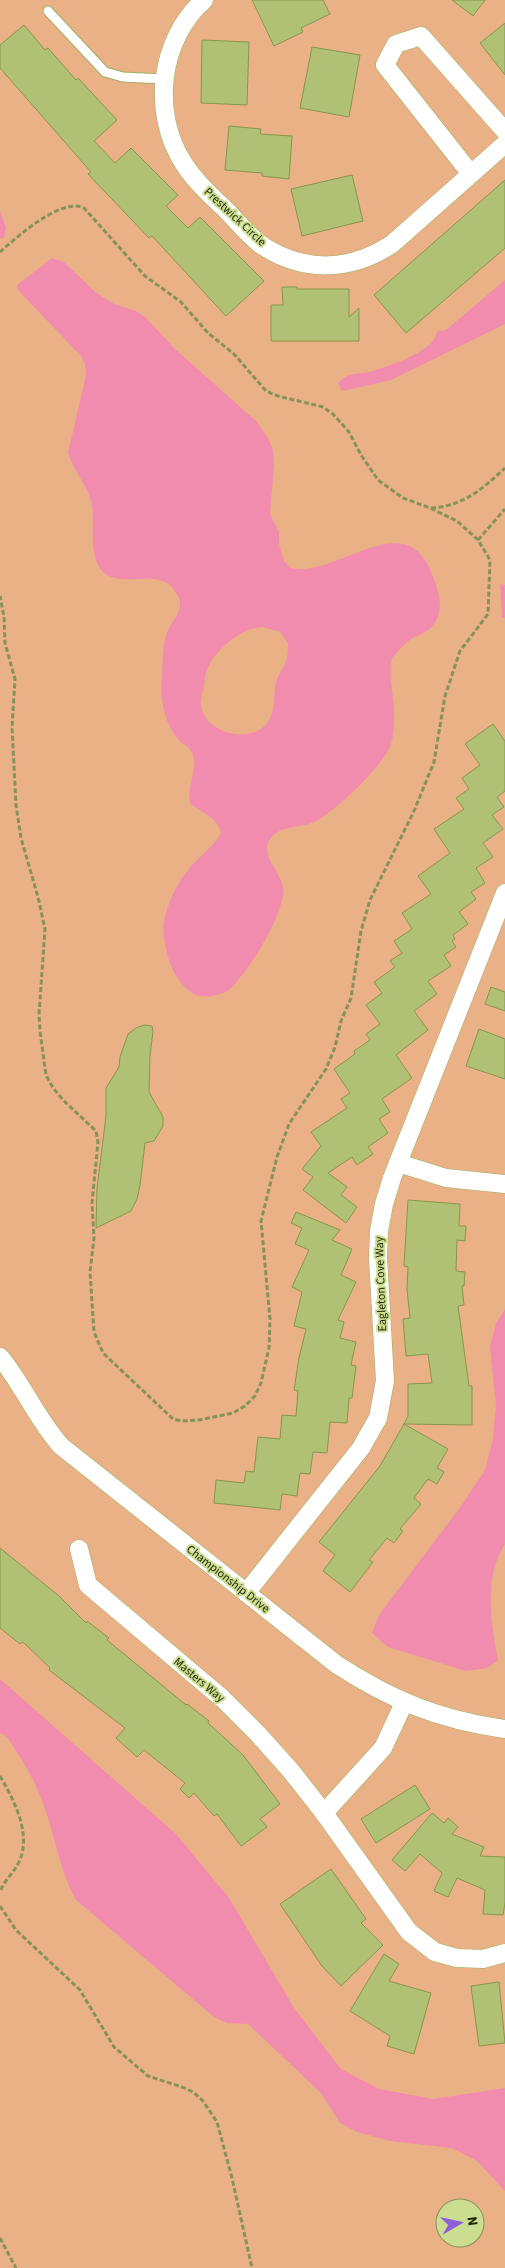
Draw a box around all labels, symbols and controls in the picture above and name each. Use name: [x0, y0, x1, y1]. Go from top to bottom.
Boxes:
street label: Prestwick Circle: [200, 184, 270, 250]
street label: Eagleton Cove Way: [371, 1236, 391, 1332]
street label: Championship Drive: [183, 1541, 273, 1617]
street label: Masters Way: [170, 1654, 228, 1707]
north arrow: [435, 2198, 485, 2248]
text: N: [461, 2215, 482, 2227]

